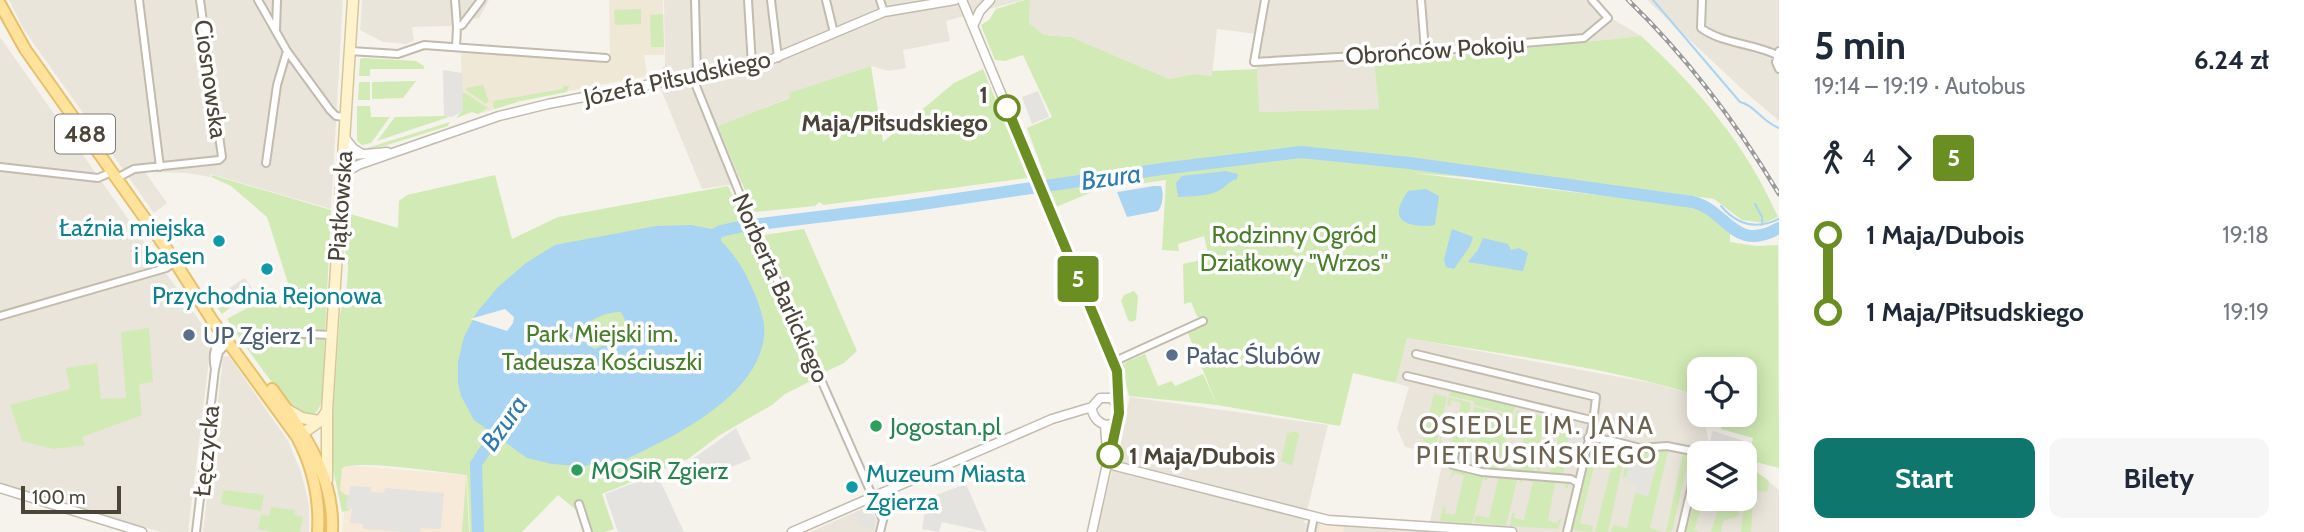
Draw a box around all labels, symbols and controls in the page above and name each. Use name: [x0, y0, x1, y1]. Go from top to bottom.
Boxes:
street label: Ciosnowska: [188, 18, 234, 141]
text: 5 min: [1814, 22, 1906, 69]
street label: Obrońców Pokoju: [1344, 29, 1526, 71]
street label: Józefa Piłsudskiego: [580, 44, 773, 112]
text: 6.24 zł: [2194, 44, 2269, 76]
text: 19:14 – 19:19 · Autobus: [1814, 72, 2025, 100]
place label: 1 Maja/Piłsudskiego: [801, 80, 988, 137]
marker: 1 Maja/Piłsudskiego: [994, 95, 1020, 121]
road number: 488: [55, 114, 115, 154]
icon: walk: [1814, 139, 1852, 177]
icon: forward: [1885, 139, 1923, 177]
text: 5: [1947, 143, 1960, 172]
text: 4: [1862, 144, 1875, 172]
street label: Piątkowska: [322, 149, 358, 262]
water label: Bzura: [1079, 157, 1143, 197]
street label: Norberta Barlickiego: [726, 189, 836, 387]
place label: Łaźnia miejska i basen: [59, 213, 205, 270]
text: 1 Maja/Dubois: [1866, 219, 2024, 251]
park label: Rodzinny Ogród Działkowy "Wrzos": [1200, 220, 1388, 277]
text: 19:18: [2222, 221, 2269, 249]
marker: Łaźnia miejska i basen: [211, 233, 227, 249]
line badge: 5: [1055, 256, 1101, 302]
marker: Przychodnia Rejonowa: [259, 261, 275, 277]
text: 5: [1072, 264, 1084, 293]
place label: Przychodnia Rejonowa: [152, 281, 383, 310]
text: 1 Maja/Piłsudskiego: [1866, 296, 2084, 328]
text: 19:19: [2223, 298, 2269, 326]
park label: Park Miejski im. Tadeusza Kościuszki: [502, 319, 702, 376]
place label: UP Zgierz 1: [203, 321, 314, 350]
marker: UP Zgierz 1: [181, 327, 197, 343]
place label: Pałac Ślubów: [1186, 341, 1321, 370]
marker: Pałac Ślubów: [1164, 347, 1180, 363]
map controls: [1687, 357, 1757, 511]
button: locate: [1687, 357, 1757, 427]
water label: Bzura: [474, 389, 534, 457]
street label: Łęczycka: [187, 404, 225, 498]
district label: OSIEDLE IM. JANA PIETRUSIŃSKIEGO: [1416, 409, 1658, 471]
place label: Jogostan.pl: [889, 412, 1001, 441]
marker: Jogostan.pl: [868, 418, 884, 434]
button: Start: [1814, 438, 2035, 518]
button: Bilety: [2049, 438, 2269, 518]
place label: 1 Maja/Dubois: [1129, 441, 1275, 470]
button: layers: [1687, 441, 1757, 511]
marker: 1 Maja/Dubois: [1097, 442, 1123, 468]
place label: MOSiR Zgierz: [591, 456, 729, 485]
place label: Muzeum Miasta Zgierza: [866, 459, 1026, 516]
marker: MOSiR Zgierz: [569, 462, 585, 478]
marker: Muzeum Miasta Zgierza: [844, 479, 860, 495]
scale bar: [21, 483, 121, 515]
text: 100 m: [32, 486, 86, 509]

